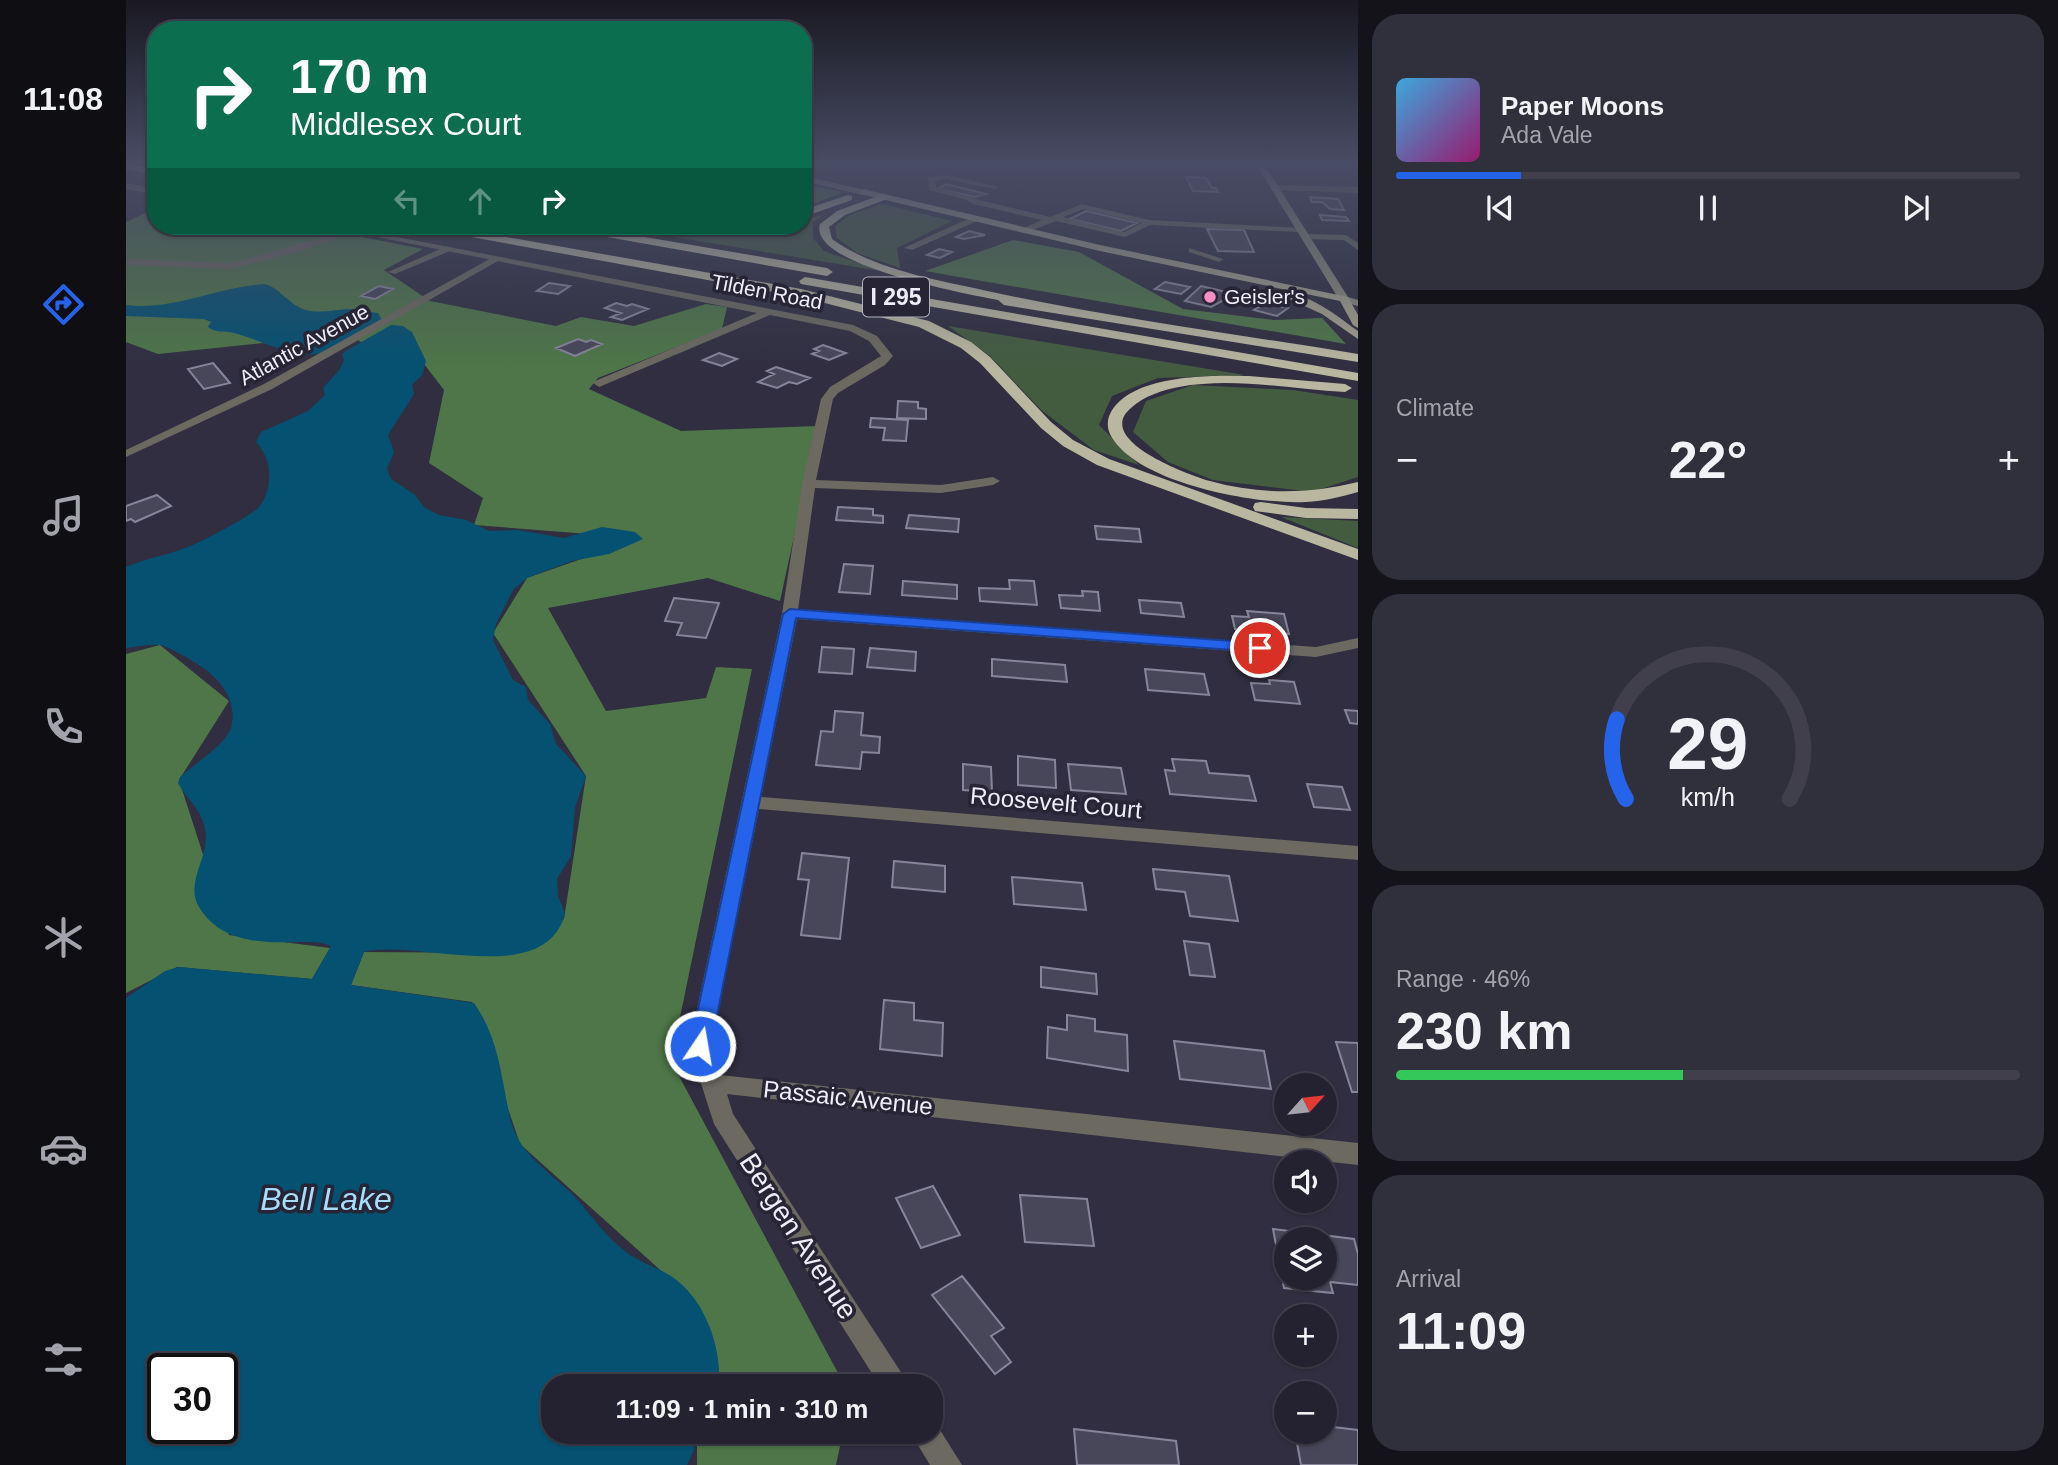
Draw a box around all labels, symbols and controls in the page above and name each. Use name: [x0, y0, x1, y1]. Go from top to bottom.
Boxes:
icon: right: [175, 49, 266, 140]
text: 170 m: [290, 49, 429, 103]
text: 11:08: [23, 81, 103, 117]
text: Paper Moons: [1501, 91, 1664, 121]
text: Middlesex Court: [290, 106, 521, 142]
text: Ada Vale: [1501, 122, 1593, 148]
icon: left: [388, 182, 426, 220]
icon: ahead: [461, 182, 499, 220]
icon: right: [534, 182, 572, 220]
icon: previous: [1481, 189, 1519, 227]
icon: pause: [1689, 189, 1727, 227]
icon: next: [1897, 189, 1935, 227]
street label: Tilden Road: [710, 269, 824, 314]
road number: I 295: [863, 278, 929, 316]
icon: directions: [39, 280, 88, 329]
place label: Geisler's: [1224, 285, 1305, 308]
marker: Geisler's: [1202, 289, 1218, 305]
street label: Atlantic Avenue: [235, 300, 372, 390]
text: Climate: [1396, 395, 1474, 421]
text: 22°: [1669, 431, 1747, 489]
text: −: [1396, 439, 1418, 481]
text: +: [1998, 439, 2020, 481]
icon: music: [39, 491, 88, 540]
pin: [1230, 618, 1290, 678]
icon: arrive: [1241, 629, 1279, 667]
icon: phone: [39, 702, 88, 751]
text: 29: [1668, 703, 1748, 784]
street label: Roosevelt Court: [969, 782, 1143, 823]
text: km/h: [1681, 782, 1735, 810]
icon: climate: [39, 913, 88, 962]
text: Range · 46%: [1396, 966, 1530, 992]
text: 230 km: [1396, 1002, 1572, 1060]
position arrow: [663, 1009, 737, 1083]
north arrow: [1274, 1073, 1337, 1136]
map controls: [1274, 1073, 1337, 1444]
street label: Passaic Avenue: [762, 1075, 934, 1120]
icon: car: [39, 1124, 88, 1173]
street label: Bergen Avenue: [734, 1148, 864, 1325]
button: sound: [1274, 1150, 1337, 1213]
water label: Bell Lake: [260, 1181, 392, 1217]
button: layers: [1274, 1227, 1337, 1290]
text: Arrival: [1396, 1266, 1461, 1292]
text: 11:09: [1396, 1302, 1526, 1360]
button: +: [1274, 1304, 1337, 1367]
icon: filters: [39, 1335, 88, 1384]
speed limit sign: 30: [147, 1353, 238, 1444]
button: −: [1274, 1381, 1337, 1444]
text: 11:09 · 1 min · 310 m: [616, 1394, 868, 1424]

